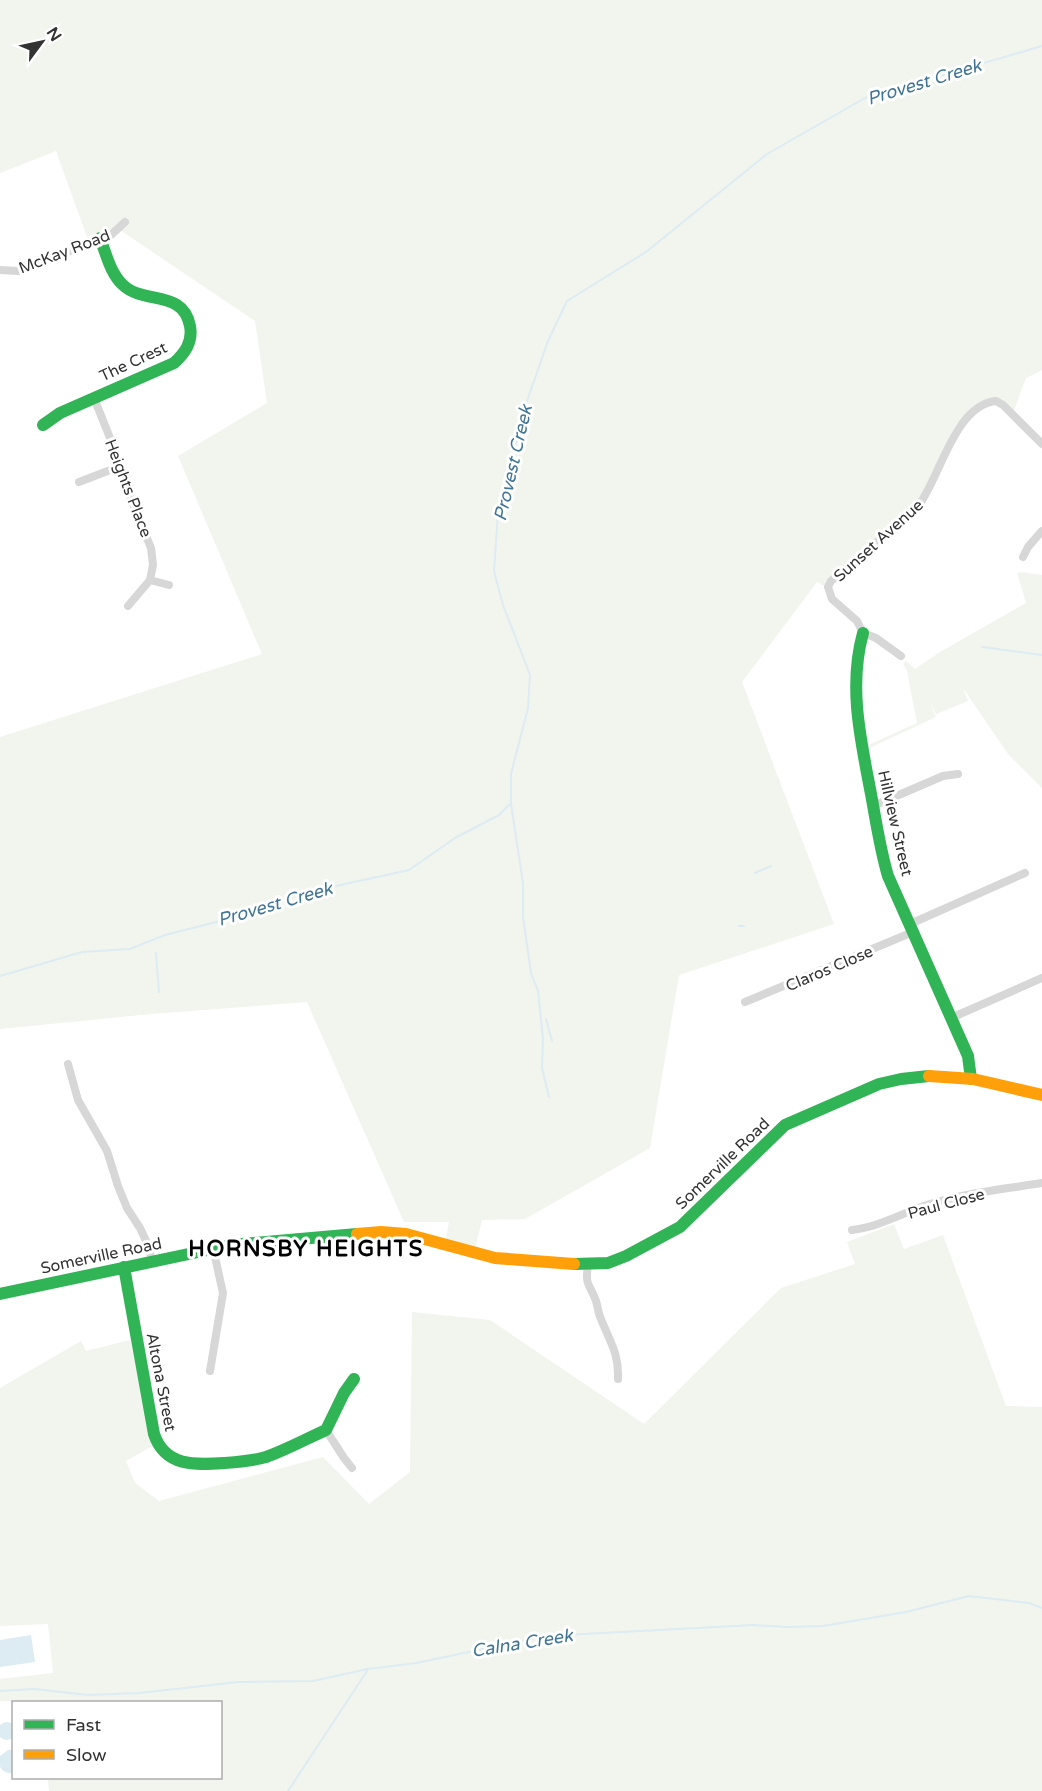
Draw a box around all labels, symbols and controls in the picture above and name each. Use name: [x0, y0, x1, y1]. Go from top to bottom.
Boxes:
north arrow: [12, 12, 72, 72]
text: N: [42, 24, 66, 45]
water label: Provest Creek: [864, 54, 985, 110]
street label: McKay Road: [16, 225, 113, 279]
street label: The Crest: [96, 338, 170, 386]
water label: Provest Creek: [489, 402, 537, 523]
street label: Heights Place: [100, 436, 156, 540]
street label: Sunset Avenue: [830, 495, 928, 586]
street label: Hillview Street: [873, 768, 917, 878]
water label: Provest Creek: [215, 877, 336, 931]
street label: Claros Close: [783, 942, 876, 996]
street label: Somerville Road: [671, 1114, 774, 1214]
street label: Paul Close: [906, 1184, 987, 1224]
street label: Somerville Road: [39, 1233, 164, 1279]
district label: HORNSBY HEIGHTS: [188, 1236, 424, 1262]
street label: Altona Street: [142, 1331, 180, 1433]
water label: Calna Creek: [470, 1624, 575, 1662]
legend: [12, 1701, 222, 1779]
text: Fast: [66, 1714, 101, 1736]
text: Slow: [66, 1744, 107, 1766]

